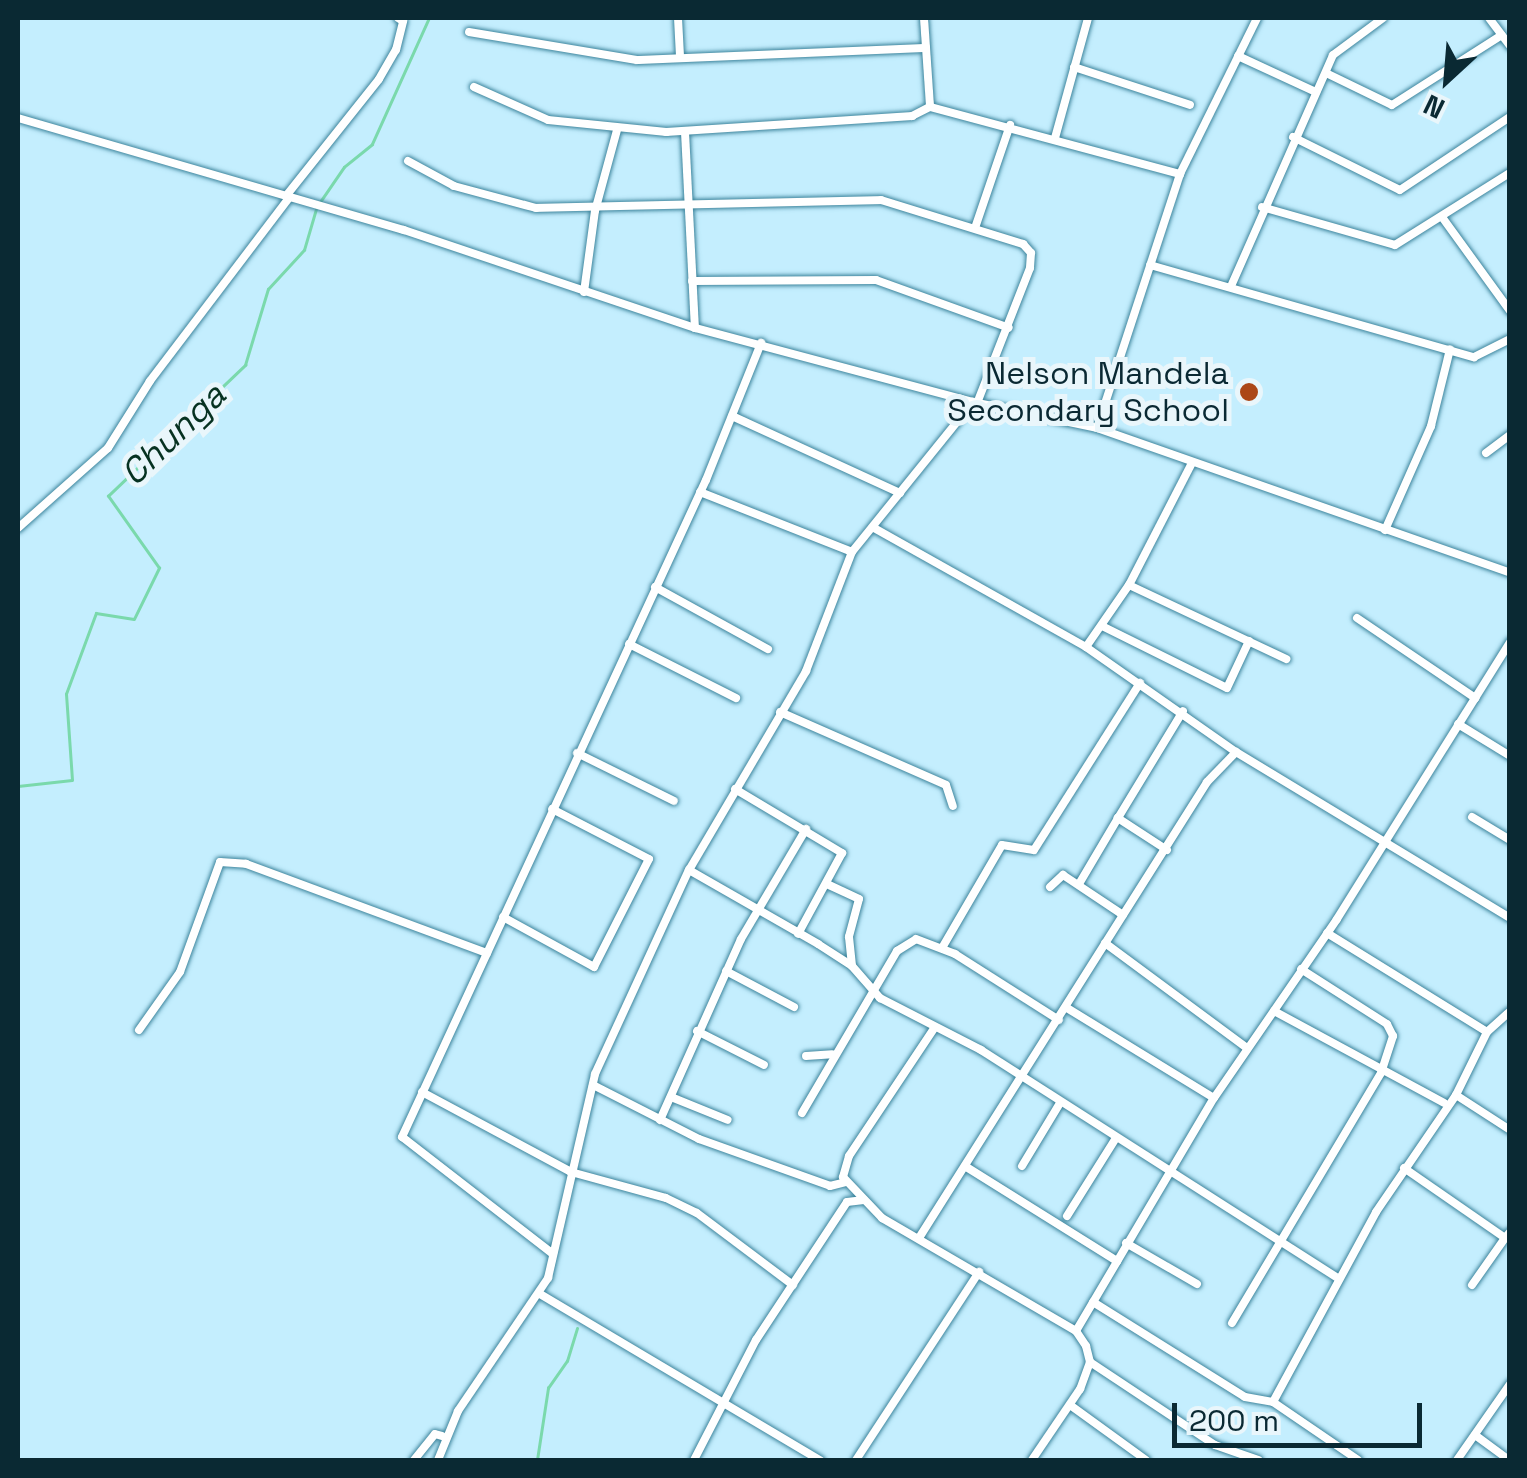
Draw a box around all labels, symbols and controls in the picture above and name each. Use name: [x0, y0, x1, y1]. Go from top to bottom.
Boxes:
north arrow: [1397, 30, 1497, 130]
text: N: [1418, 87, 1450, 127]
place label: Nelson Mandela Secondary School: [947, 355, 1229, 430]
water label: Chunga: [112, 374, 234, 494]
marker: Nelson Mandela Secondary School: [1238, 381, 1260, 403]
scale bar: [1177, 1383, 1427, 1445]
text: 200 m: [1189, 1401, 1279, 1440]

